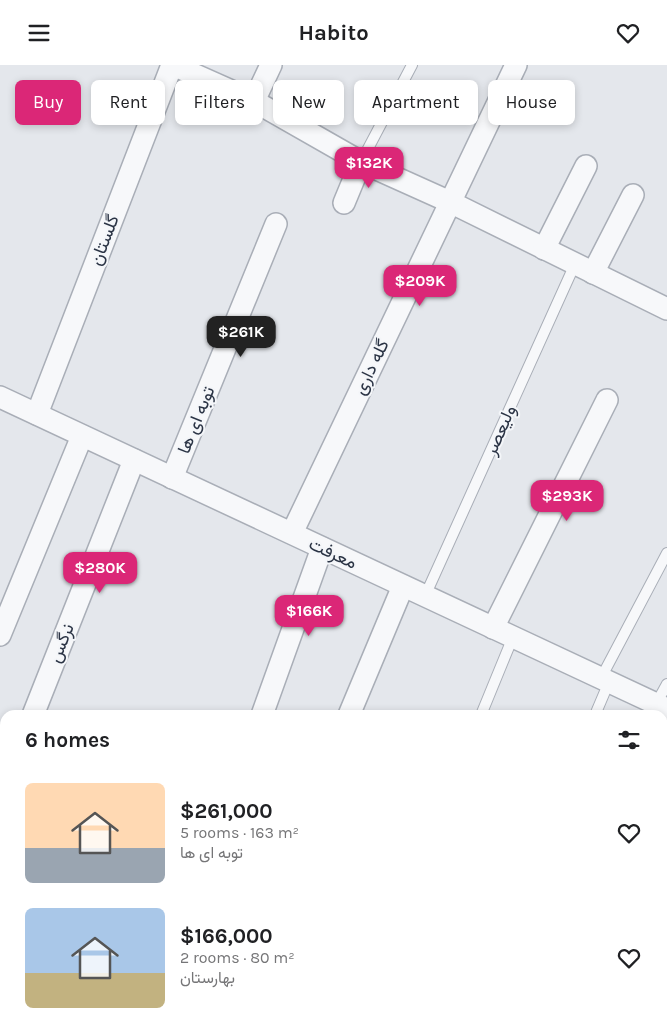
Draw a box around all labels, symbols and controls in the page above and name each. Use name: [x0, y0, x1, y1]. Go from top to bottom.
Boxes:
icon: menu: [25, 19, 53, 47]
icon: heart: [614, 19, 642, 47]
text: Habito: [298, 20, 369, 46]
chip: Buy: [15, 80, 81, 125]
chip: Rent: [91, 80, 165, 125]
chip: Filters: [175, 80, 263, 125]
chip: New: [273, 80, 344, 125]
chip: Apartment: [354, 80, 478, 125]
chip: House: [488, 80, 575, 125]
pin: $132K: [334, 147, 404, 189]
text: $132K: [346, 153, 392, 172]
street label: گلستان: [84, 211, 124, 269]
pin: $209K: [385, 265, 455, 307]
text: $209K: [394, 271, 446, 290]
pin: $261K: [206, 315, 276, 358]
text: $261K: [218, 322, 264, 341]
street label: گله داری: [348, 336, 394, 398]
street label: توبه ای ها: [173, 383, 219, 457]
street label: ولیعصر: [479, 402, 521, 459]
pin: $293K: [532, 479, 602, 522]
text: $293K: [542, 486, 592, 505]
street label: معرفت: [305, 532, 361, 574]
pin: $280K: [65, 551, 135, 594]
text: $280K: [74, 558, 126, 577]
pin: $166K: [274, 595, 344, 637]
text: $166K: [286, 601, 332, 620]
street label: نرگس: [43, 620, 79, 666]
icon: filters: [615, 726, 643, 754]
text: 6 homes: [25, 728, 110, 752]
text: $261,000: [180, 799, 273, 823]
icon: home: [65, 803, 125, 863]
icon: heart: [615, 819, 643, 847]
text: 5 rooms · 163 m²: [180, 823, 299, 842]
text: توبه ای ها: [180, 843, 243, 862]
text: $166,000: [180, 924, 273, 948]
icon: home: [65, 928, 125, 988]
icon: heart: [615, 944, 643, 972]
text: 2 rooms · 80 m²: [180, 948, 295, 967]
text: بهارستان: [180, 968, 235, 987]

